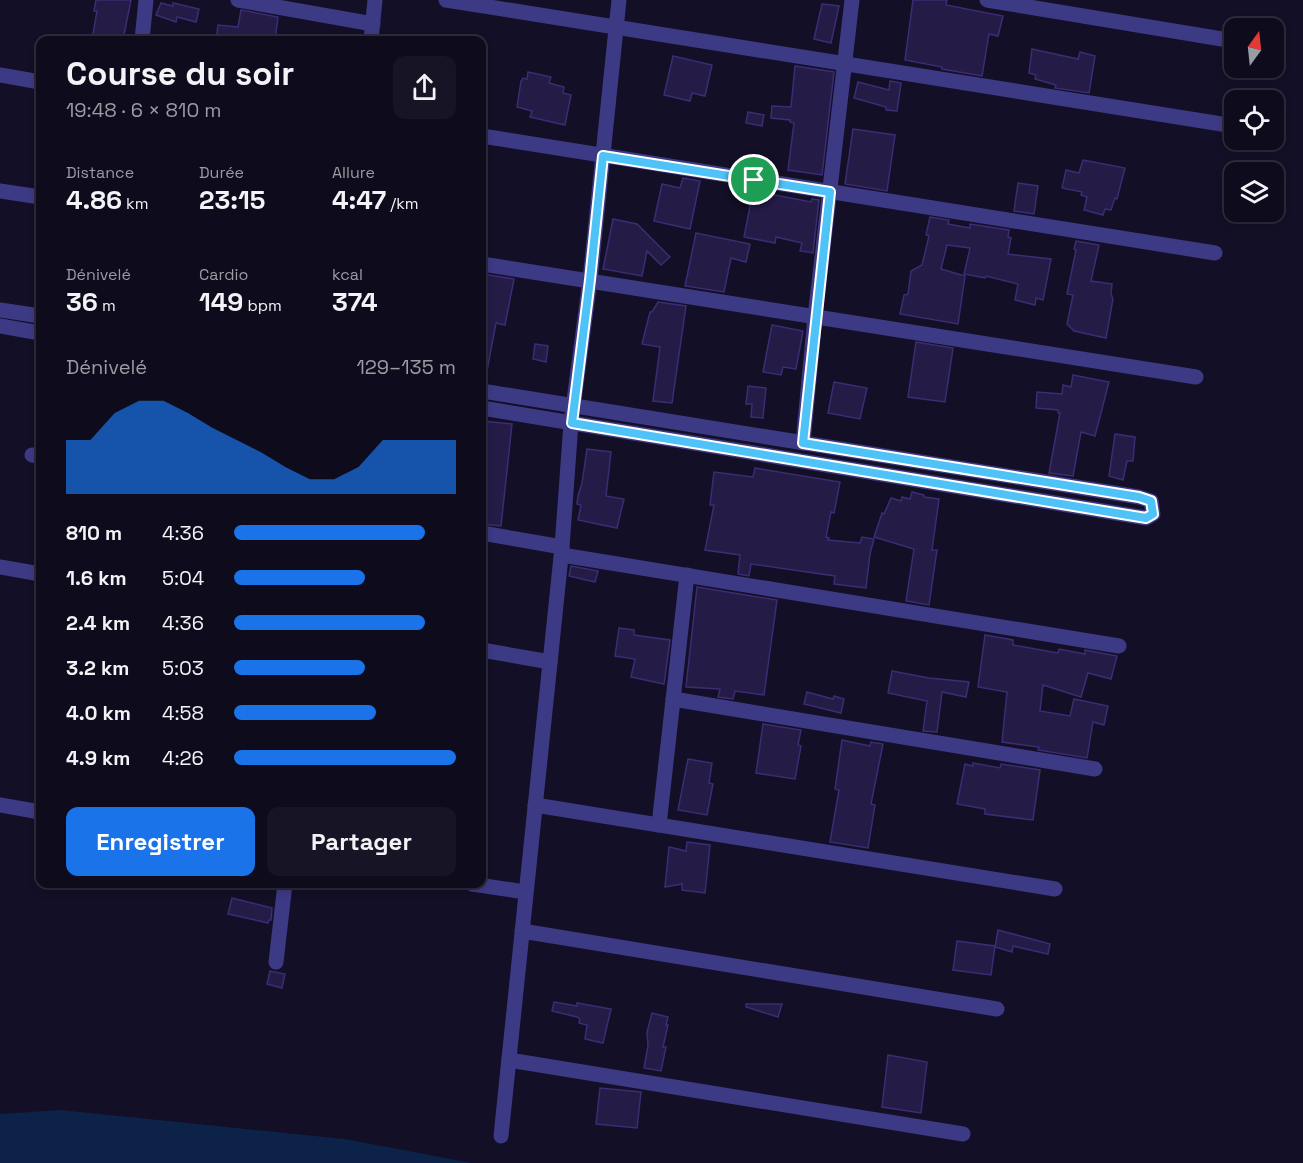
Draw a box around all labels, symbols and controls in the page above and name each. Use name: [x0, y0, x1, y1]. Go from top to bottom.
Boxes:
north arrow: [1224, 18, 1284, 78]
map controls: [1224, 18, 1284, 222]
text: Course du soir: [66, 53, 294, 95]
button: share: [393, 56, 456, 119]
button: locate: [1224, 90, 1284, 150]
text: 19:48 · 6 × 810 m: [66, 97, 222, 123]
pin: [728, 154, 779, 205]
text: Distance: [66, 162, 134, 183]
text: Durée: [199, 162, 244, 183]
text: Allure: [332, 162, 375, 183]
button: layers: [1224, 162, 1284, 222]
icon: arrive: [737, 163, 770, 196]
text: 4.86: [66, 183, 122, 217]
text: 23:15: [199, 183, 265, 217]
text: 4:47: [332, 183, 386, 217]
text: km: [122, 193, 148, 214]
text: /km: [386, 193, 419, 214]
text: Dénivelé: [66, 264, 131, 285]
text: Cardio: [199, 264, 248, 285]
text: kcal: [332, 264, 363, 285]
text: 36: [66, 285, 98, 319]
text: 149: [199, 285, 243, 319]
text: 374: [332, 285, 378, 319]
text: m: [98, 295, 116, 316]
text: bpm: [243, 295, 282, 316]
text: Dénivelé: [66, 354, 147, 380]
text: 129–135 m: [356, 354, 456, 380]
text: 810 m: [66, 520, 122, 546]
text: 4:36: [162, 520, 204, 546]
text: 1.6 km: [66, 565, 127, 591]
text: 5:04: [162, 565, 204, 591]
text: 2.4 km: [66, 610, 130, 636]
text: 4:36: [162, 610, 204, 636]
text: 3.2 km: [66, 655, 129, 681]
text: 5:03: [162, 655, 204, 681]
text: 4.0 km: [66, 700, 131, 726]
text: 4:58: [162, 700, 204, 726]
text: 4.9 km: [66, 745, 130, 771]
text: 4:26: [162, 745, 204, 771]
button: Enregistrer: [66, 807, 255, 876]
button: Partager: [267, 807, 456, 876]

